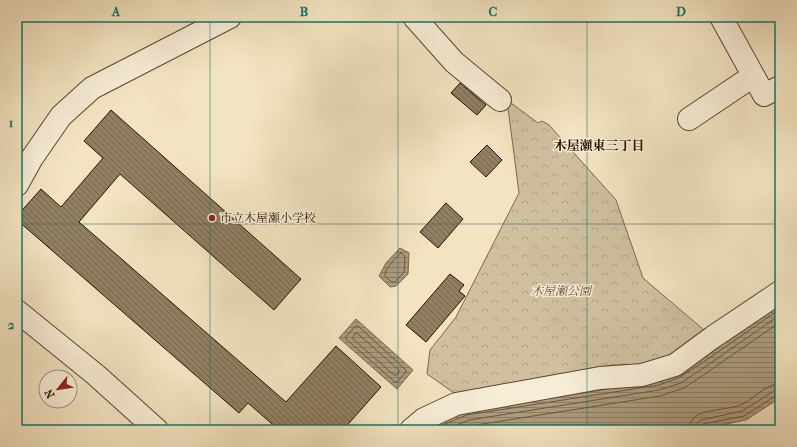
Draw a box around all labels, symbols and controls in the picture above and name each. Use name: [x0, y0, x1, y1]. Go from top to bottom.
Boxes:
text: A: [111, 4, 121, 19]
text: B: [300, 4, 309, 19]
text: C: [489, 4, 498, 19]
text: D: [676, 4, 686, 19]
text: 1: [9, 115, 14, 130]
district label: 木屋瀬東三丁目: [553, 138, 645, 153]
place label: 市立木屋瀬小学校: [220, 211, 316, 225]
marker: 市立木屋瀬小学校: [207, 213, 217, 223]
park label: 木屋瀬公園: [531, 284, 593, 298]
text: 2: [8, 317, 15, 332]
north arrow: [38, 369, 78, 409]
text: N: [42, 386, 57, 401]

